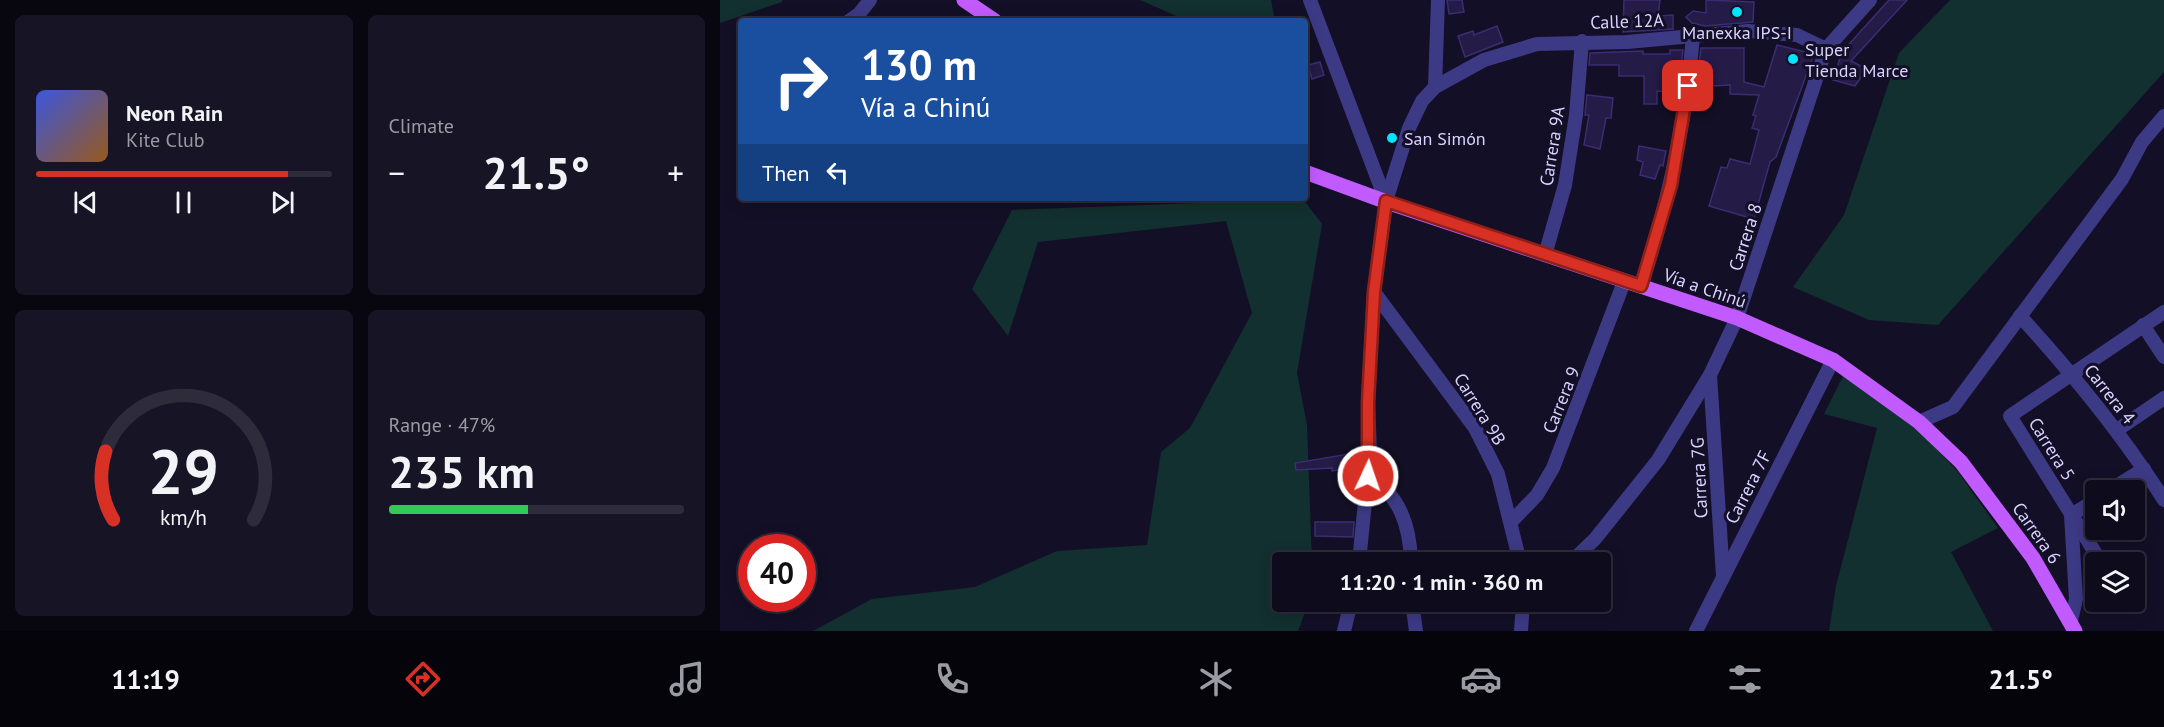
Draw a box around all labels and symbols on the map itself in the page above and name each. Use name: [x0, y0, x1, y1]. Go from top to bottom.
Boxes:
marker: Manexka IPS-I: [1730, 5, 1744, 19]
street label: Calle 12A: [1590, 8, 1665, 34]
place label: Manexka IPS-I: [1682, 21, 1792, 44]
place label: Super Tienda Marce: [1805, 38, 1908, 82]
marker: Super Tienda Marce: [1786, 52, 1800, 66]
pin: [1662, 60, 1713, 111]
street label: Carrera 9A: [1534, 104, 1570, 188]
place label: San Simón: [1404, 127, 1486, 150]
marker: San Simón: [1385, 131, 1399, 145]
street label: Carrera 8: [1723, 200, 1767, 274]
street label: Vía a Chinú: [1660, 263, 1749, 313]
street label: Carrera 4: [2079, 359, 2141, 429]
street label: Carrera 9: [1537, 363, 1585, 437]
street label: Carrera 9B: [1449, 369, 1511, 449]
street label: Carrera 5: [2024, 413, 2080, 485]
street label: Carrera 7G: [1685, 437, 1713, 519]
position arrow: [1336, 444, 1400, 508]
street label: Carrera 7F: [1720, 446, 1776, 528]
street label: Carrera 6: [2008, 498, 2066, 568]
speed limit sign: 40: [738, 534, 816, 612]

